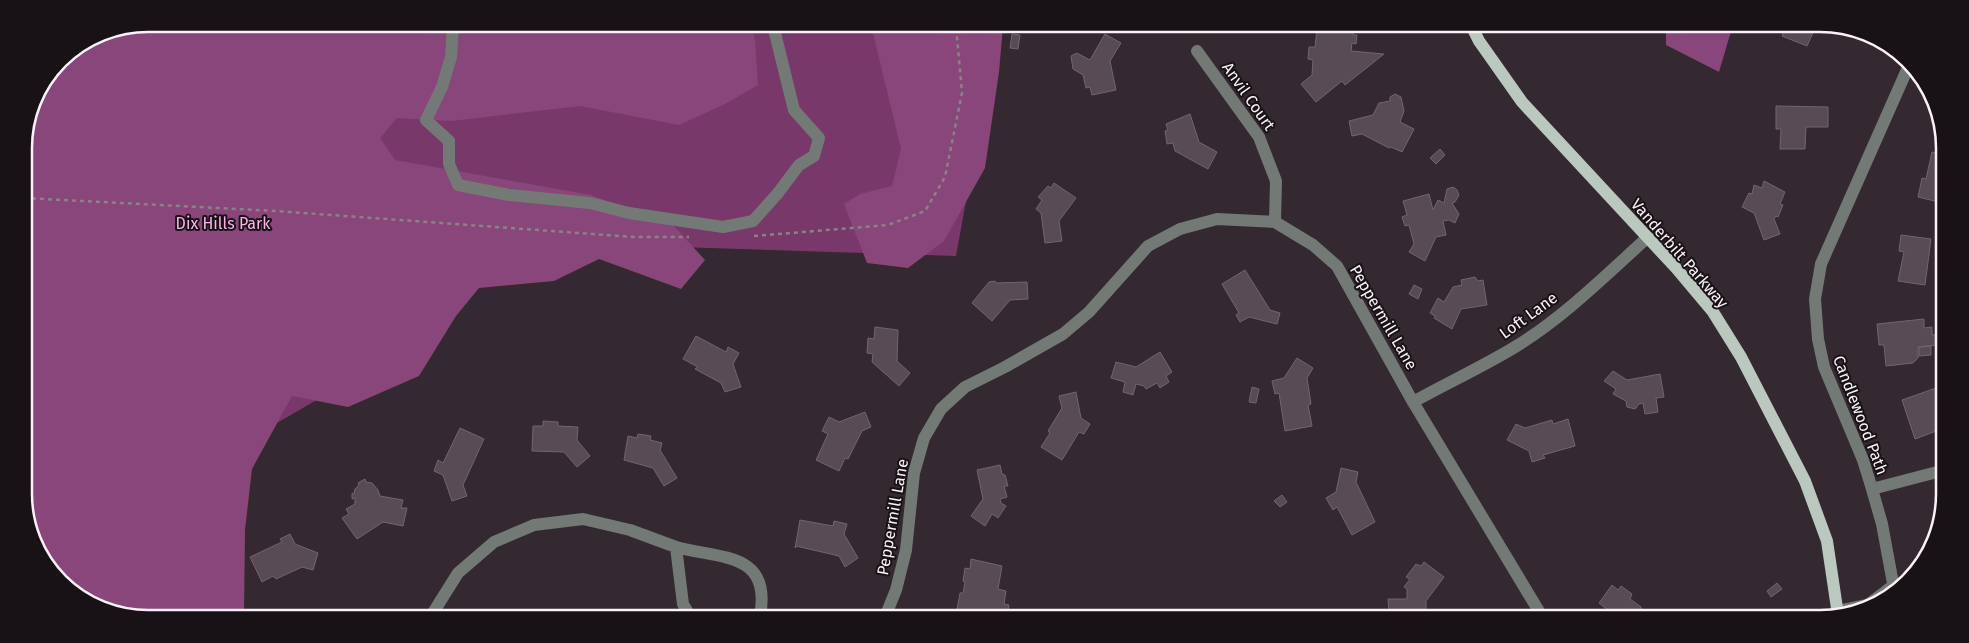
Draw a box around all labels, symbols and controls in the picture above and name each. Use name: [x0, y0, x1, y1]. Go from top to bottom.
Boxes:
street label: Anvil Court: [1218, 58, 1279, 134]
street label: Vanderbilt Parkway: [1627, 195, 1732, 312]
park label: Dix Hills Park: [176, 214, 271, 233]
street label: Peppermill Lane: [1346, 261, 1421, 373]
street label: Loft Lane: [1496, 288, 1561, 343]
street label: Candlewood Path: [1829, 353, 1892, 477]
street label: Peppermill Lane: [873, 457, 912, 577]

